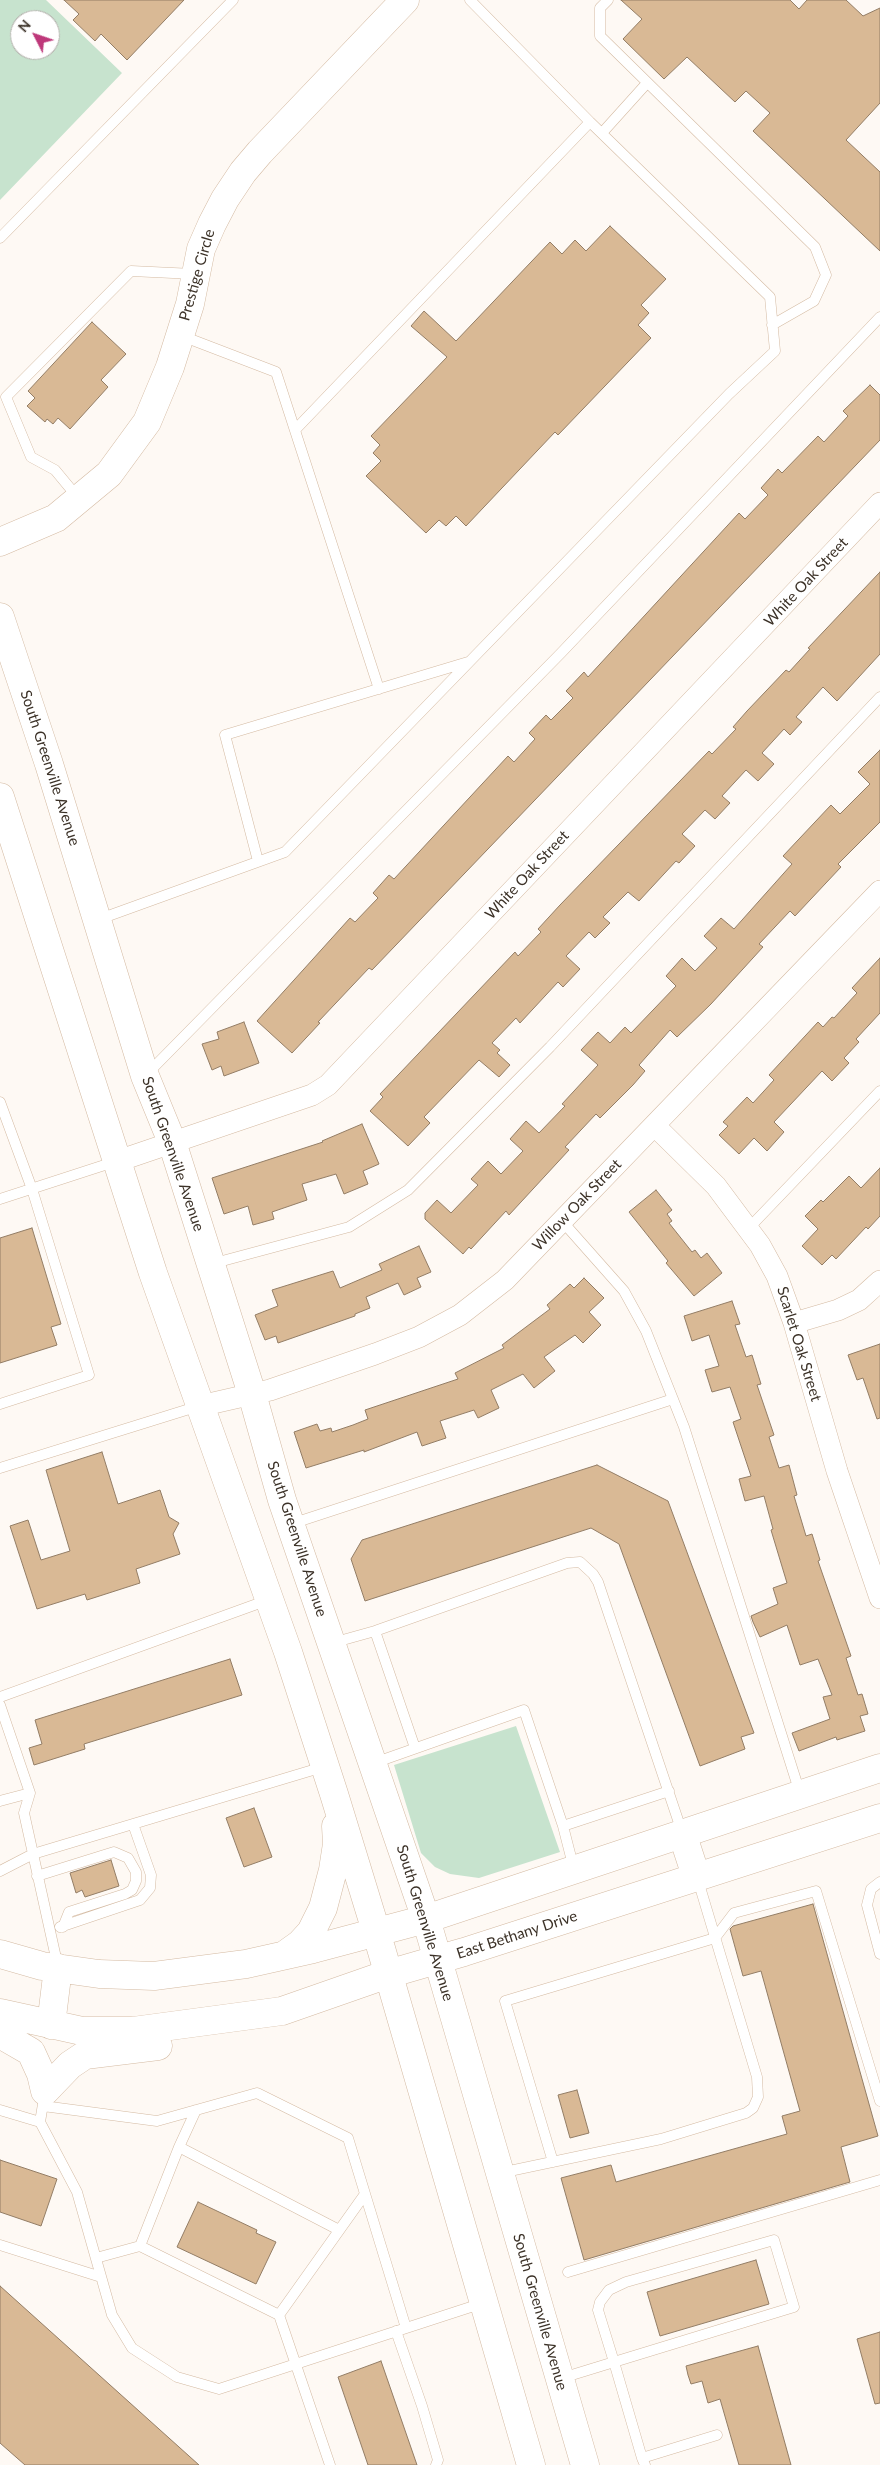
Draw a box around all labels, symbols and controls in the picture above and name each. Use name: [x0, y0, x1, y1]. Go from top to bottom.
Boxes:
north arrow: [10, 10, 60, 60]
text: N: [14, 16, 34, 35]
street label: Prestige Circle: [175, 227, 219, 323]
street label: White Oak Street: [760, 534, 852, 630]
street label: South Greenville Avenue: [16, 688, 84, 848]
street label: White Oak Street: [481, 827, 573, 923]
street label: South Greenville Avenue: [138, 1074, 208, 1234]
street label: Willow Oak Street: [529, 1155, 625, 1255]
street label: Scarlet Oak Street: [773, 1284, 825, 1404]
street label: South Greenville Avenue: [263, 1459, 331, 1619]
street label: South Greenville Avenue: [393, 1843, 457, 2003]
street label: East Bethany Drive: [454, 1907, 580, 1963]
street label: South Greenville Avenue: [509, 2231, 571, 2393]

